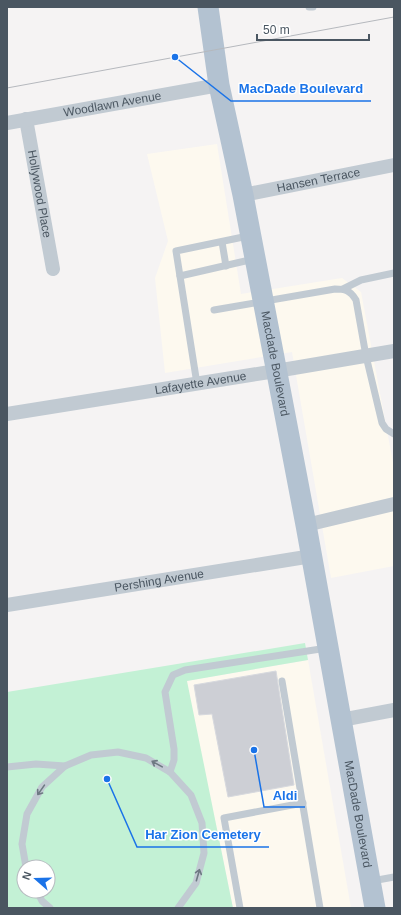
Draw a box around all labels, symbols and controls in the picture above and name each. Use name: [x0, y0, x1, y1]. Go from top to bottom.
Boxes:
scale bar: [257, 16, 369, 42]
text: 50 m: [263, 23, 290, 37]
callout: MacDade Boulevard: [231, 76, 371, 101]
text: MacDade Boulevard: [239, 81, 363, 96]
street label: Woodlawn Avenue: [62, 88, 163, 120]
street label: Hollywood Place: [25, 149, 54, 239]
street label: Hansen Terrace: [276, 165, 362, 195]
street label: Macdade Boulevard: [258, 310, 292, 417]
street label: Lafayette Avenue: [154, 369, 248, 397]
street label: Pershing Avenue: [113, 566, 205, 595]
street label: MacDade Boulevard: [342, 759, 375, 869]
one-way arrow: [151, 760, 163, 767]
callout: Aldi: [264, 782, 305, 807]
one-way arrow: [37, 784, 45, 795]
text: Aldi: [273, 788, 297, 803]
callout: Har Zion Cemetery: [137, 822, 269, 847]
text: Har Zion Cemetery: [145, 827, 262, 842]
north arrow: [16, 859, 56, 899]
one-way arrow: [195, 869, 202, 882]
text: N: [20, 870, 34, 881]

